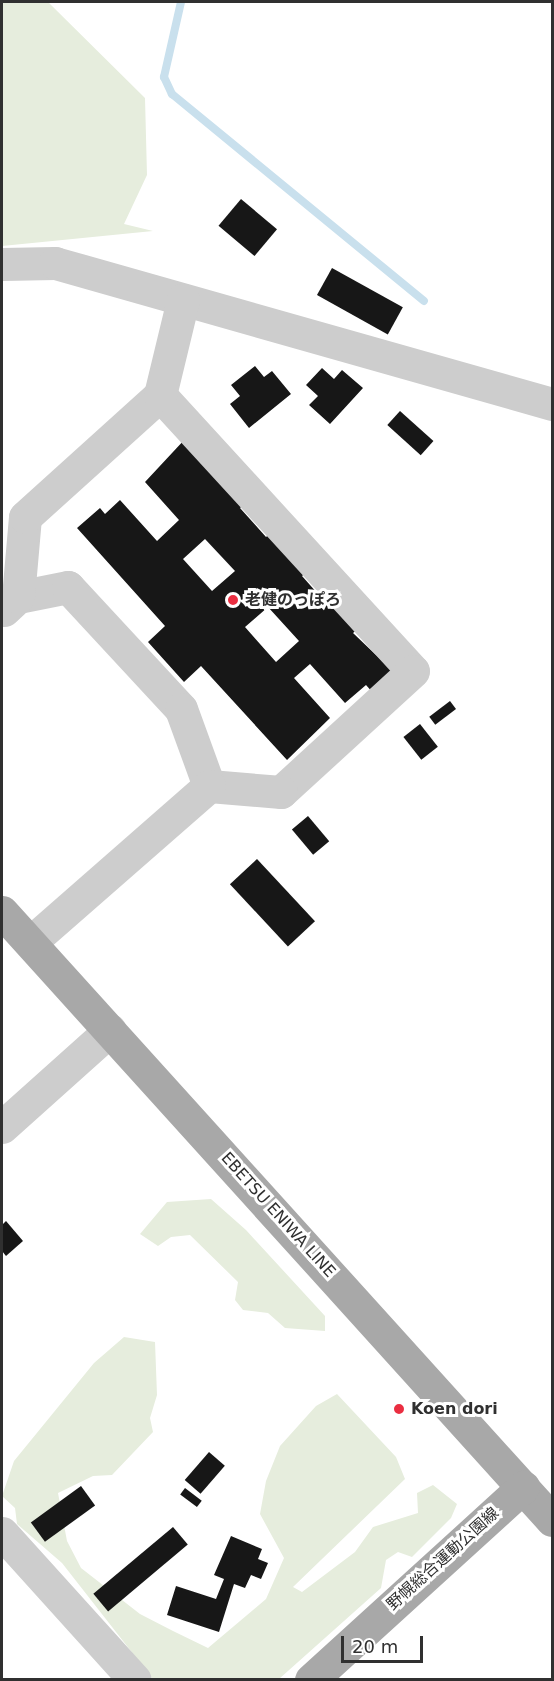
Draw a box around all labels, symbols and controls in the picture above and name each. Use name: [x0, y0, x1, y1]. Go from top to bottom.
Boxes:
place label: 老健のっぽろ: [245, 590, 341, 610]
marker: 老健のっぽろ: [226, 593, 240, 607]
street label: EBETSU ENIWA LINE: [217, 1149, 339, 1281]
place label: Koen dori: [411, 1399, 498, 1419]
marker: Koen dori: [392, 1402, 406, 1416]
street label: 野幌総合運動公園線: [383, 1504, 503, 1614]
scale bar: [344, 1624, 426, 1662]
text: 20 m: [352, 1636, 398, 1657]

